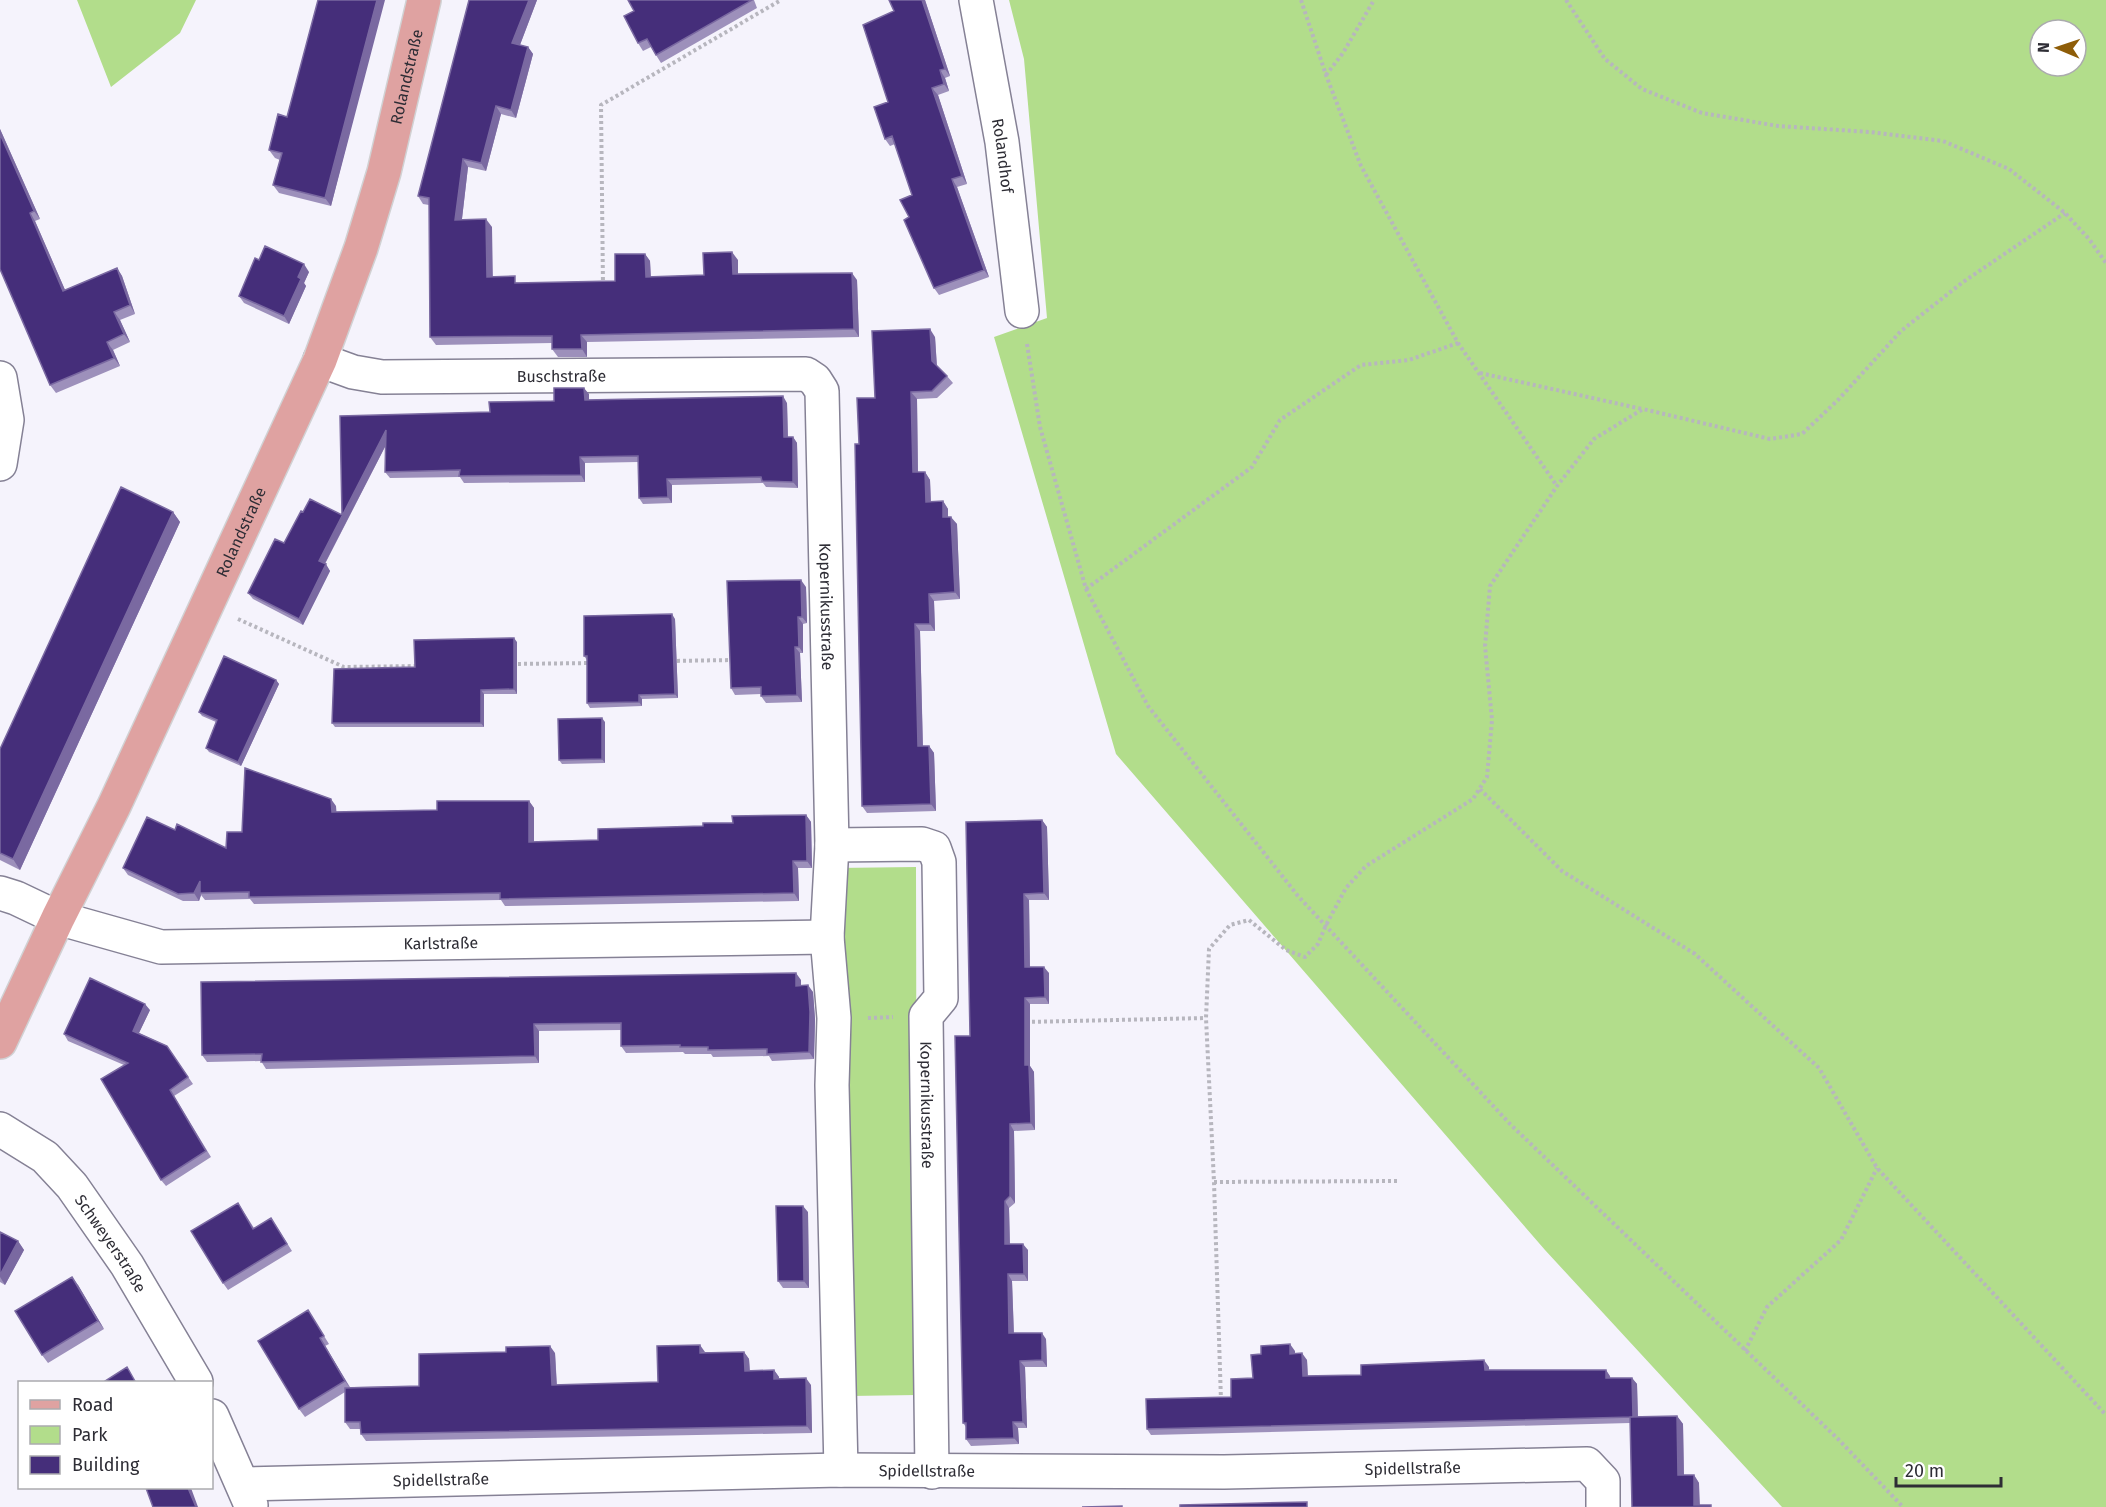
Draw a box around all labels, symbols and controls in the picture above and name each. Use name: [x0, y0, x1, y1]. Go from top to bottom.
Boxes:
north arrow: [2028, 18, 2088, 78]
street label: Rolandstraße: [386, 27, 426, 126]
text: N: [2034, 42, 2053, 53]
street label: Rolandhof: [988, 117, 1018, 196]
street label: Buschstraße: [517, 366, 606, 386]
street label: Rolandstraße: [212, 484, 270, 580]
street label: Kopernikusstraße: [816, 543, 838, 670]
street label: Karlstraße: [403, 933, 478, 953]
street label: Kopernikusstraße: [917, 1041, 938, 1169]
street label: Schweyerstraße: [71, 1191, 151, 1296]
legend: [18, 1381, 213, 1489]
text: Road: [72, 1394, 114, 1416]
text: Park: [72, 1424, 108, 1446]
scale bar: [1896, 1450, 2001, 1488]
text: Building: [72, 1454, 140, 1476]
street label: Spidellstraße: [1364, 1457, 1461, 1478]
text: 20 m: [1905, 1460, 1944, 1482]
street label: Spidellstraße: [879, 1461, 975, 1480]
street label: Spidellstraße: [393, 1469, 489, 1490]

